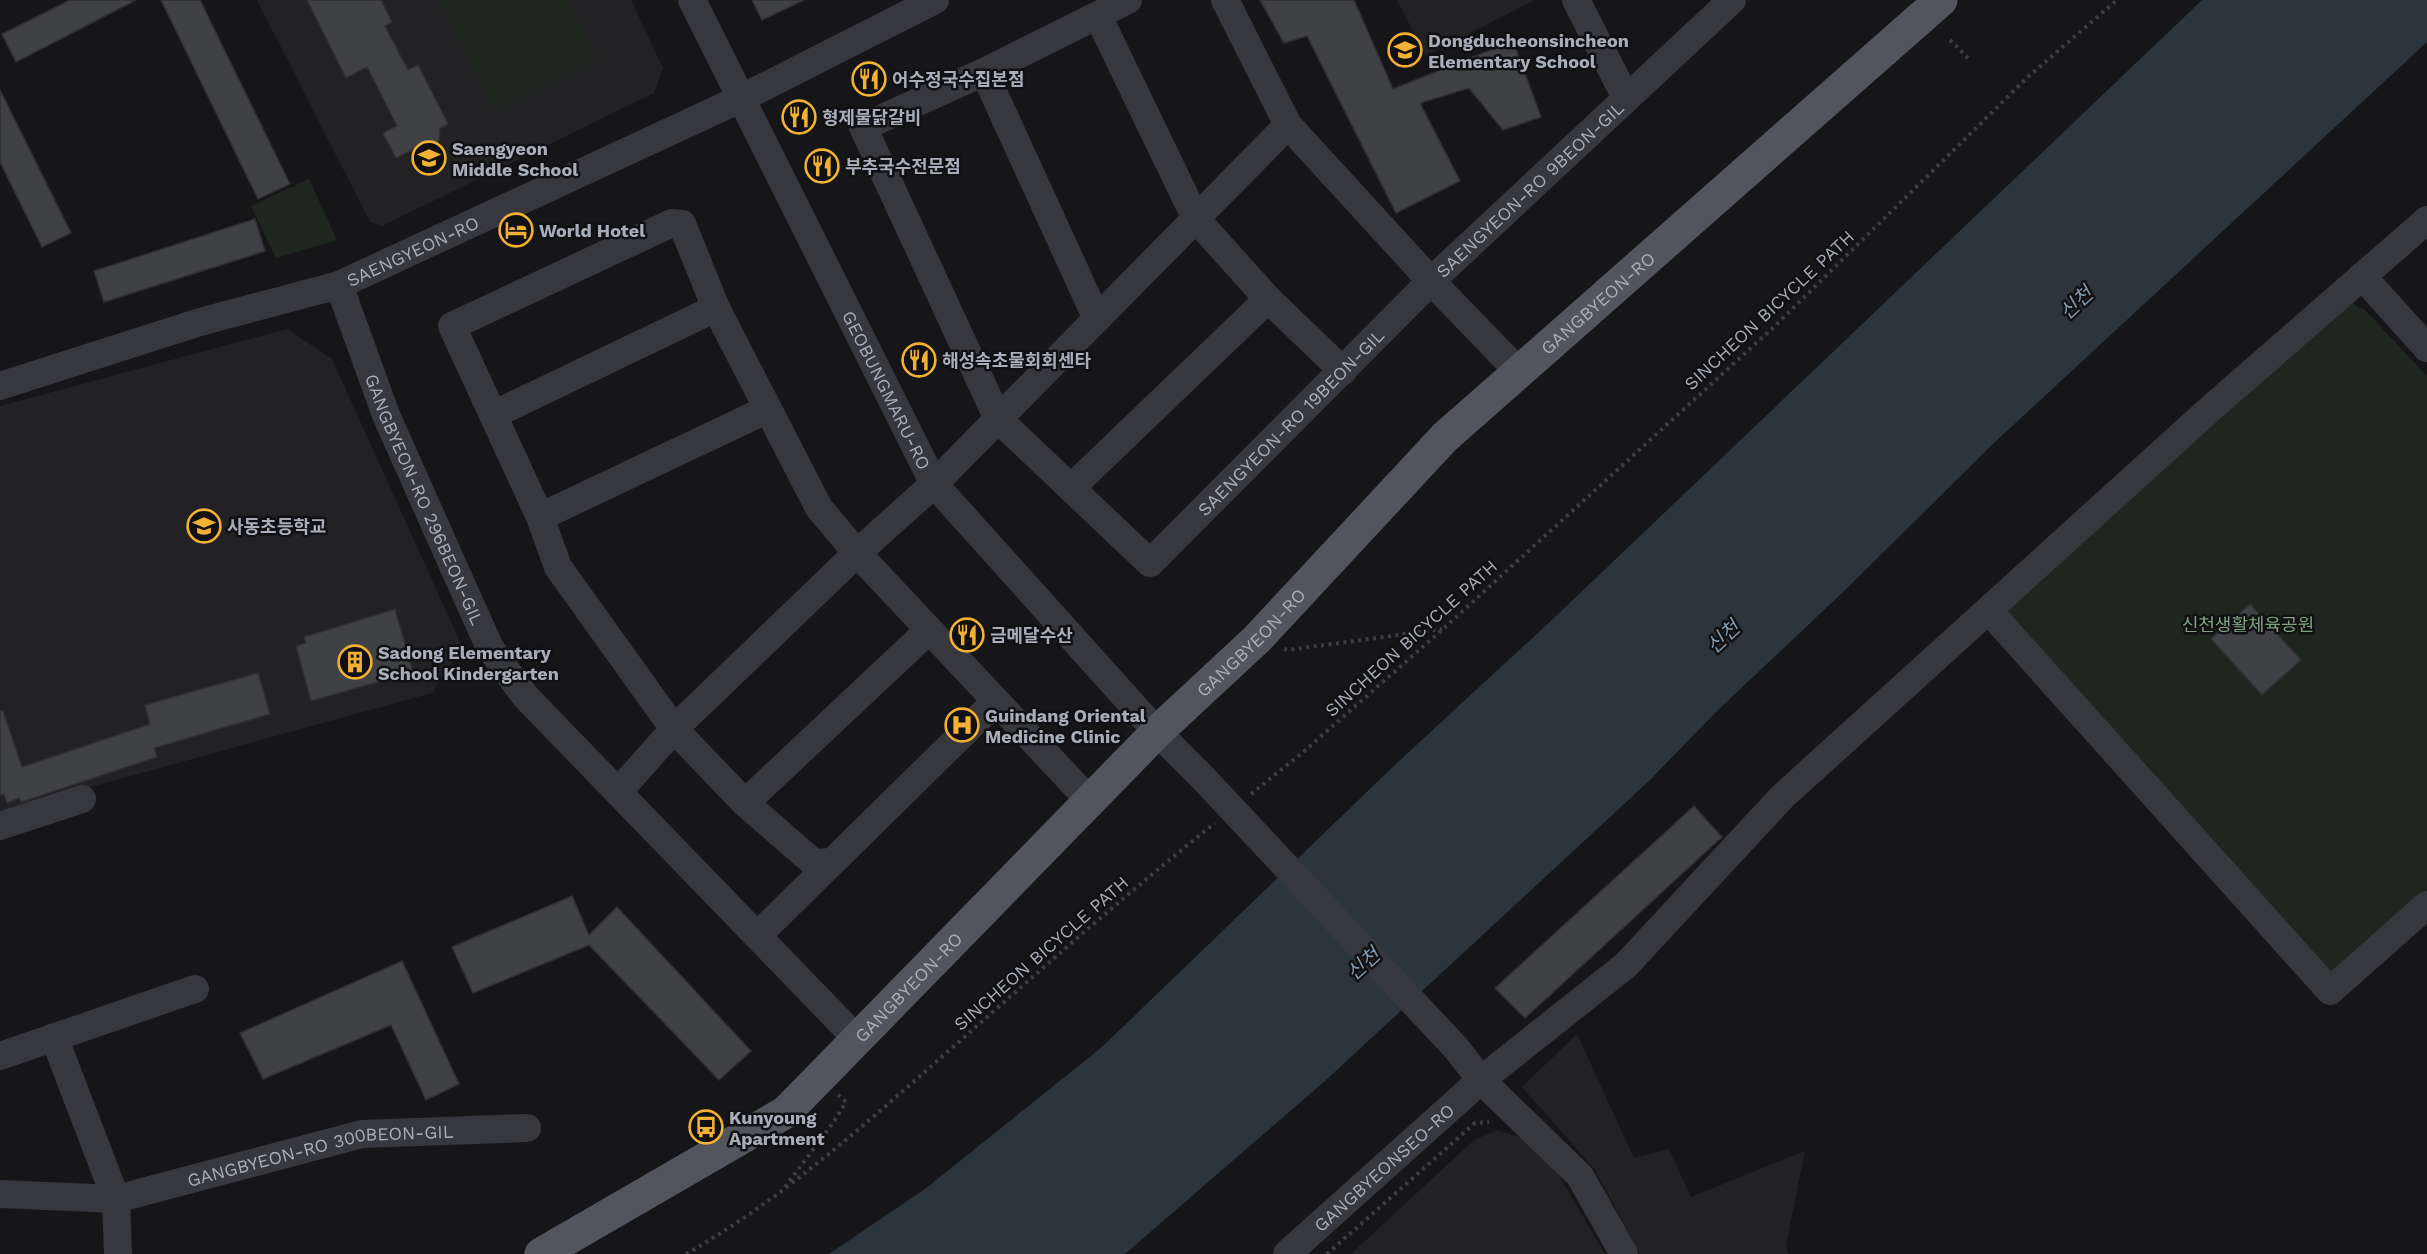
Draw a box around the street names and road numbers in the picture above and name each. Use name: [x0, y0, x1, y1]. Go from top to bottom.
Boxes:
street label: SAENGYEON-RO 9BEON-GIL: [1432, 96, 1628, 281]
street label: SAENGYEON-RO: [343, 211, 482, 291]
street label: SINCHEON BICYCLE PATH: [1680, 226, 1858, 394]
street label: GANGBYEON-RO: [1536, 247, 1659, 358]
street label: GEOBUNGMARU-RO: [838, 307, 936, 473]
street label: SAENGYEON-RO 19BEON-GIL: [1193, 324, 1388, 520]
street label: GANGBYEON-RO 296BEON-GIL: [361, 371, 489, 628]
street label: SINCHEON BICYCLE PATH: [1321, 555, 1501, 721]
street label: GANGBYEON-RO: [1192, 584, 1309, 701]
street label: SINCHEON BICYCLE PATH: [950, 872, 1132, 1034]
street label: GANGBYEON-RO: [850, 928, 966, 1046]
street label: GANGBYEONSEO-RO: [1309, 1099, 1458, 1236]
street label: GANGBYEON-RO 300BEON-GIL: [185, 1120, 454, 1190]

